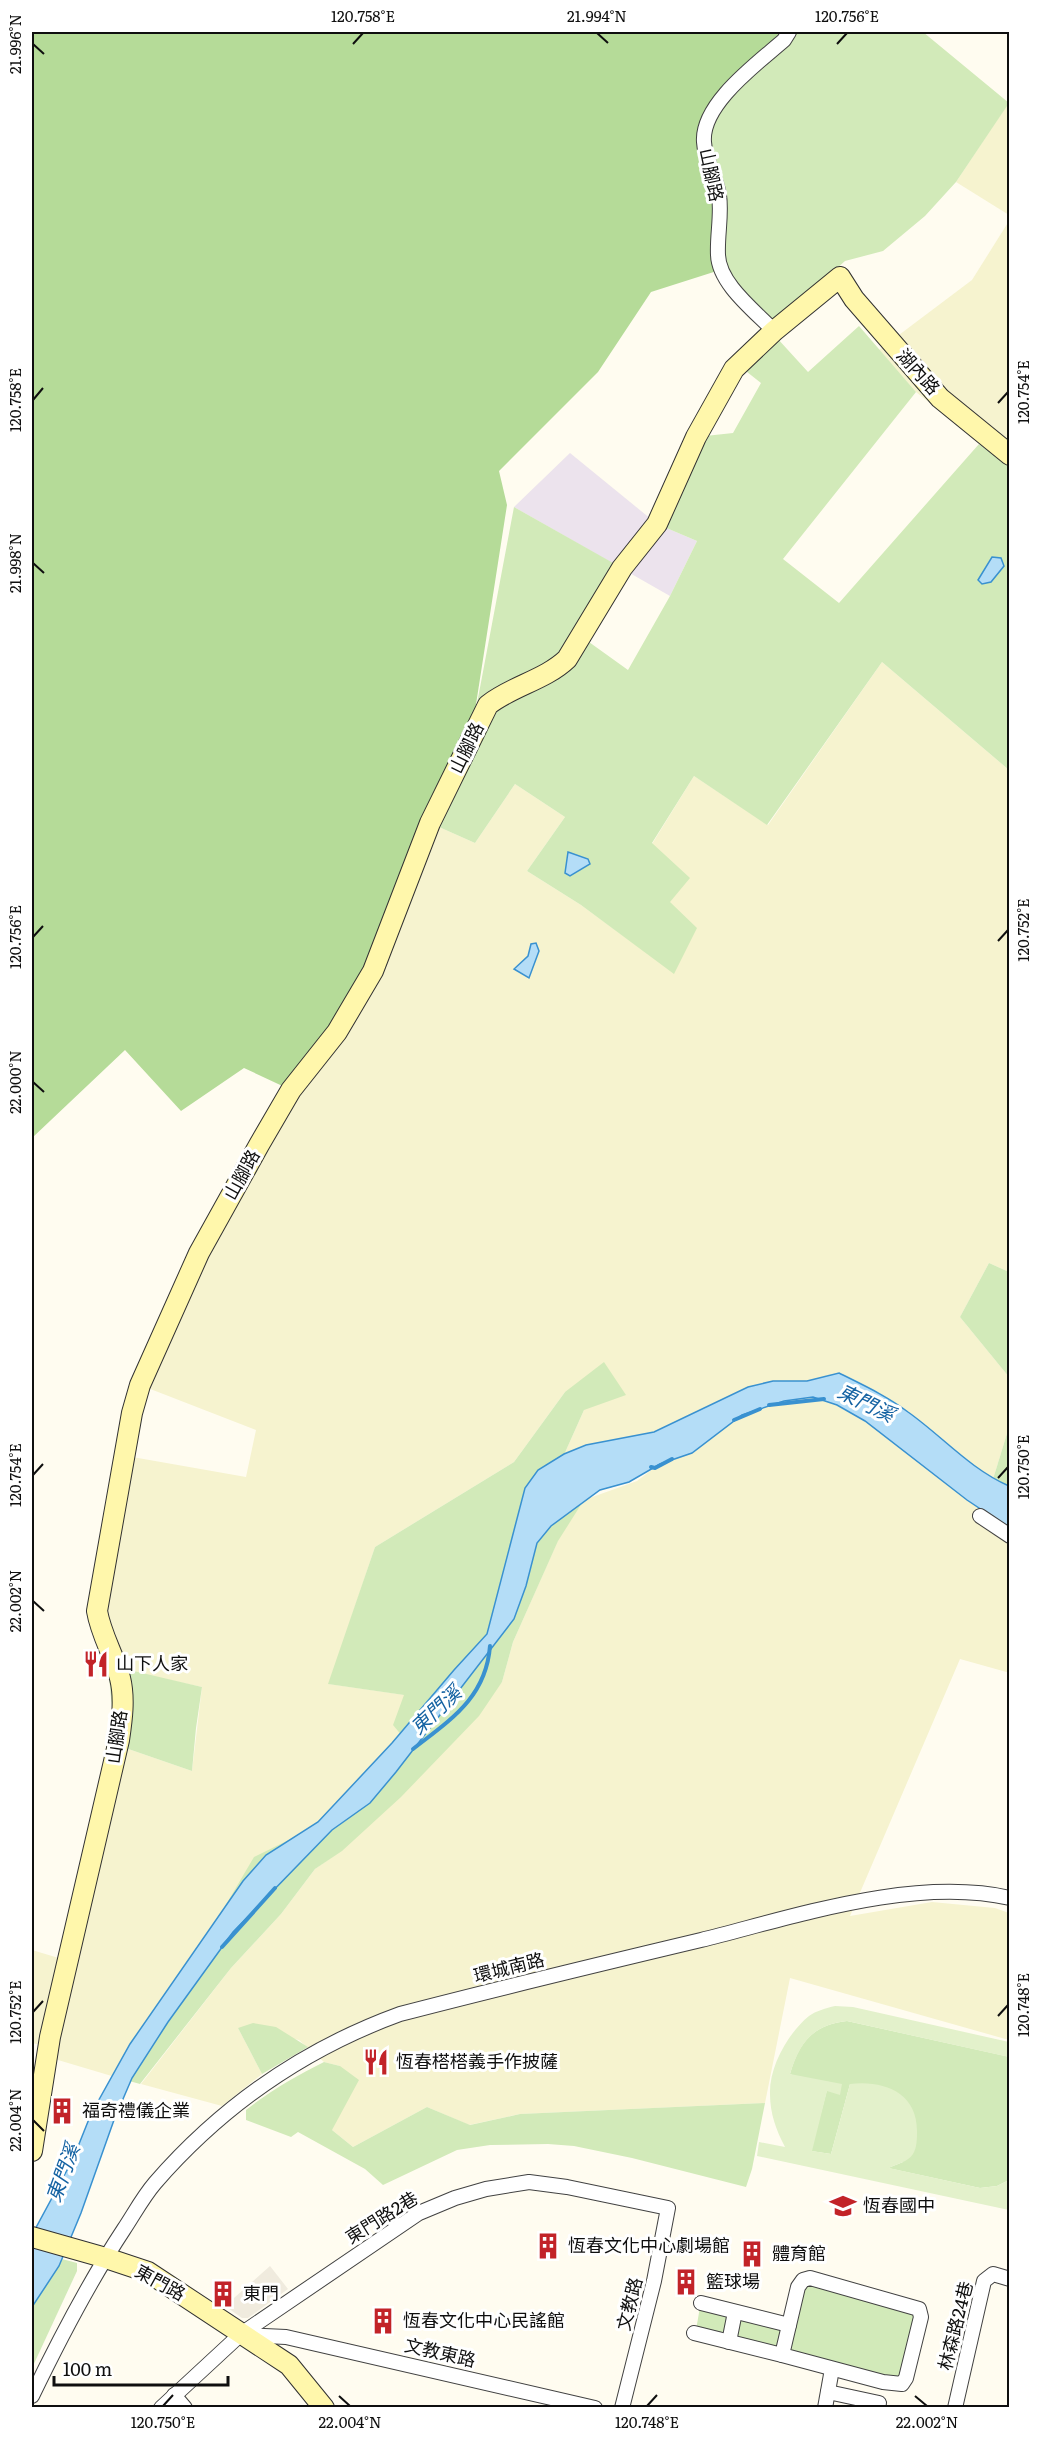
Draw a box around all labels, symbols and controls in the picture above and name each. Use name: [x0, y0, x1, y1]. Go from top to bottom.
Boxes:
text: 120.758°E: [331, 4, 395, 27]
text: 21.994°N: [567, 4, 627, 27]
text: 120.756°E: [815, 4, 879, 27]
text: 21.996°N: [3, 14, 26, 74]
street label: 山腳路: [694, 145, 731, 204]
street label: 湖內路: [891, 342, 947, 400]
text: 120.754°E: [1011, 360, 1034, 424]
text: 120.758°E: [3, 368, 26, 432]
text: 21.998°N: [3, 533, 26, 593]
street label: 山腳路: [442, 717, 490, 778]
text: 120.752°E: [1011, 898, 1034, 962]
text: 120.756°E: [3, 905, 26, 969]
text: 22.000°N: [3, 1050, 26, 1114]
street label: 山腳路: [216, 1144, 266, 1204]
water label: 東門溪: [833, 1375, 903, 1429]
text: 120.750°E: [1011, 1435, 1034, 1499]
text: 120.754°E: [3, 1443, 26, 1507]
text: 22.002°N: [3, 1570, 26, 1632]
restaurant icon: 山下人家: [81, 1649, 111, 1679]
place label: 山下人家: [116, 1649, 188, 1676]
water label: 東門溪: [402, 1675, 469, 1740]
street label: 山腳路: [98, 1708, 133, 1765]
street label: 環城南路: [470, 1945, 547, 1988]
text: 120.748°E: [1011, 1973, 1034, 2037]
text: 120.752°E: [3, 1980, 26, 2044]
restaurant icon: 恆春榙榙義手作披薩: [361, 2047, 391, 2077]
place label: 恆春榙榙義手作披薩: [396, 2047, 558, 2074]
text: 22.004°N: [3, 2089, 26, 2151]
building icon: 福奇禮儀企業: [47, 2096, 77, 2126]
place label: 福奇禮儀企業: [82, 2096, 190, 2123]
water label: 東門溪: [37, 2136, 87, 2206]
street label: 東門路2巷: [340, 2184, 423, 2250]
school or university icon: 恆春國中: [828, 2191, 858, 2221]
place label: 恆春國中: [863, 2191, 935, 2218]
building icon: 恆春文化中心劇場館: [533, 2231, 563, 2261]
place label: 恆春文化中心劇場館: [568, 2231, 730, 2258]
building icon: 體育館: [737, 2239, 767, 2269]
place label: 體育館: [772, 2239, 826, 2266]
street label: 東門路: [131, 2257, 191, 2307]
building icon: 籃球場: [671, 2267, 701, 2297]
place label: 籃球場: [706, 2267, 760, 2294]
street label: 文教路: [609, 2274, 648, 2333]
street label: 林森路24巷: [930, 2278, 979, 2373]
building icon: 東門: [208, 2279, 238, 2309]
place label: 東門: [243, 2279, 279, 2306]
building icon: 恆春文化中心民謠館: [368, 2306, 398, 2336]
place label: 恆春文化中心民謠館: [403, 2306, 565, 2333]
street label: 文教東路: [402, 2330, 478, 2373]
scale bar: [54, 2349, 228, 2387]
text: 100 m: [63, 2355, 112, 2382]
text: 120.750°E: [131, 2410, 195, 2433]
text: 22.004°N: [319, 2410, 381, 2433]
text: 120.748°E: [615, 2410, 679, 2433]
text: 22.002°N: [896, 2410, 958, 2433]

